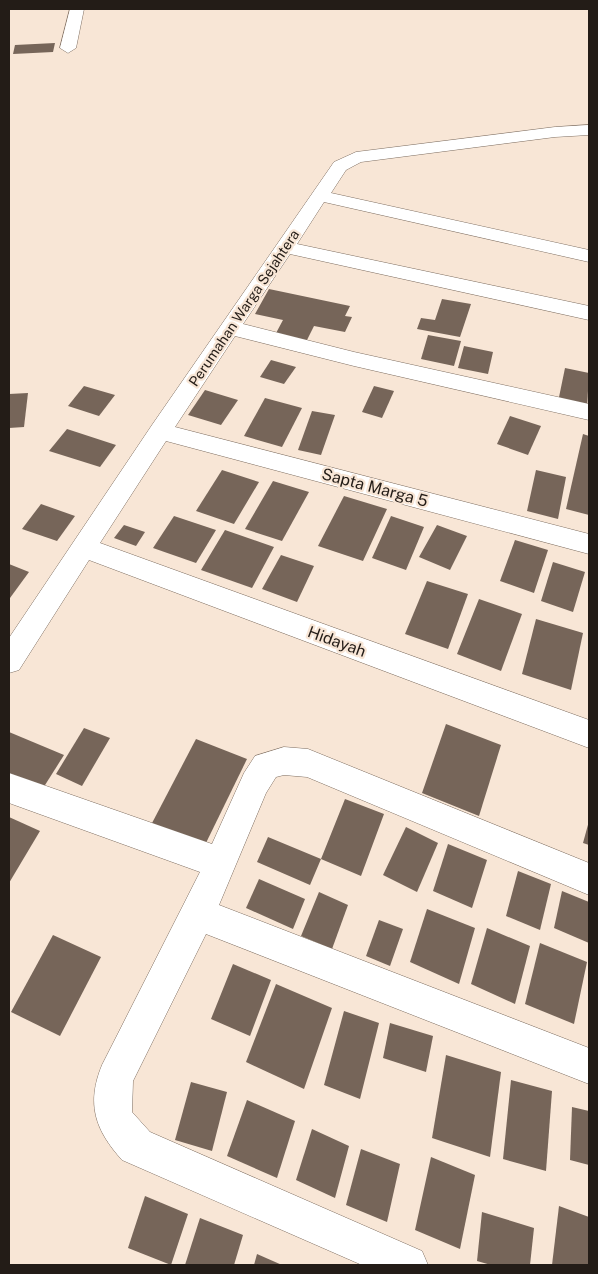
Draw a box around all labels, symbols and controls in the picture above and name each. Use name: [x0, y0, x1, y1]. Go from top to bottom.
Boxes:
street label: Perumahan Warga Sejahtera: [186, 227, 302, 389]
street label: Sapta Marga 5: [320, 464, 430, 511]
street label: Hidayah: [305, 622, 369, 661]

